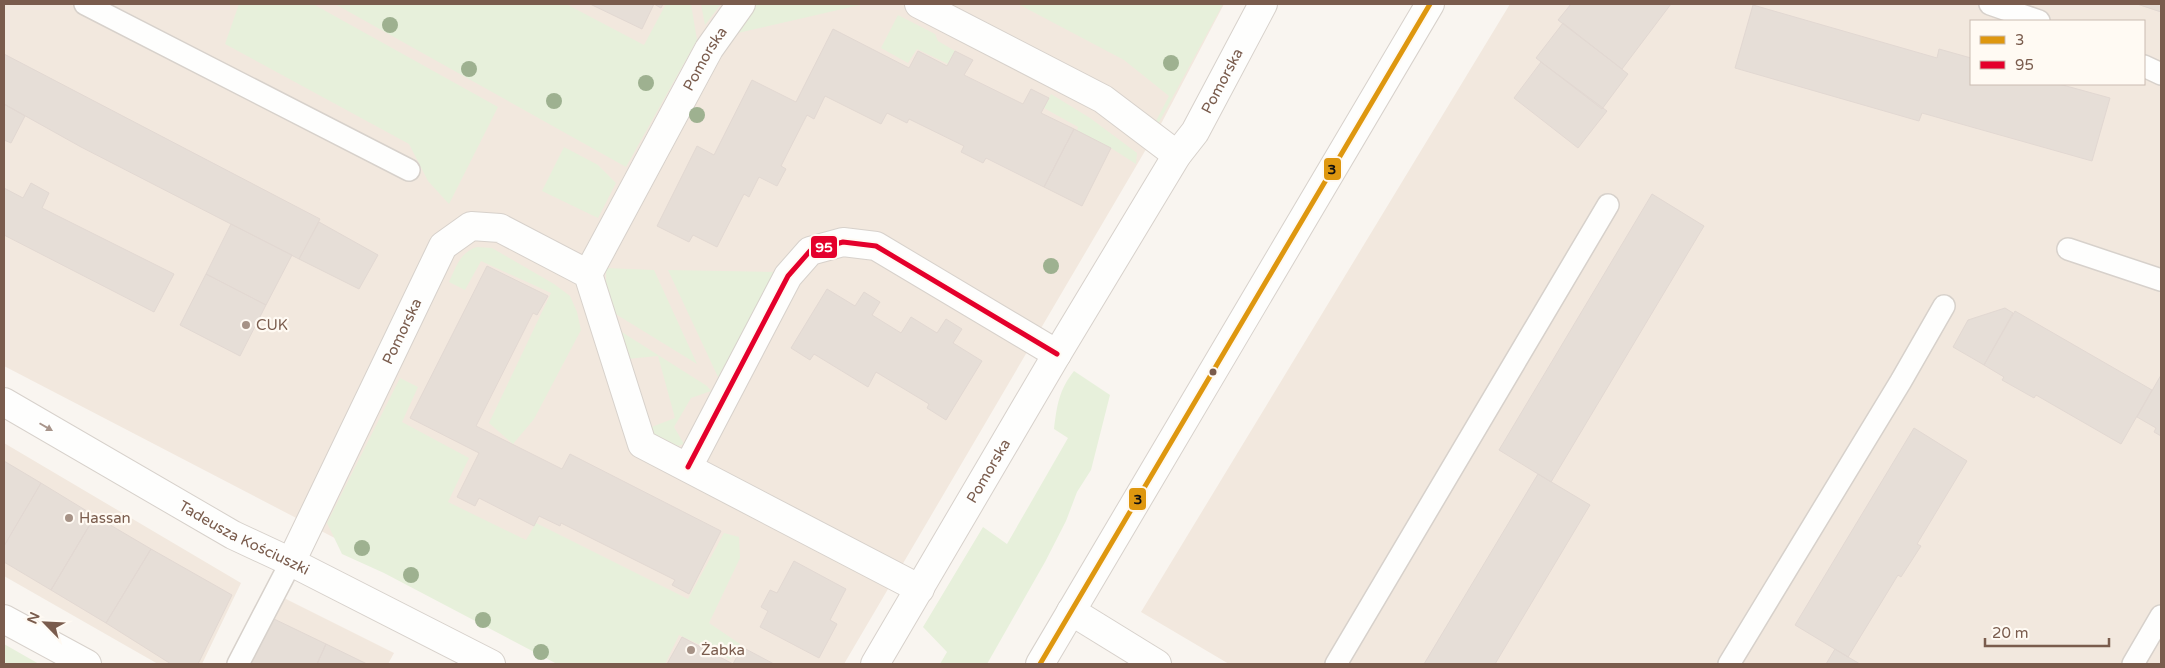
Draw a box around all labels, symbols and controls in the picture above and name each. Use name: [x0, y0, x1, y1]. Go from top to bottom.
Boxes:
legend: [1970, 20, 2145, 85]
street label: Pomorska: [679, 23, 731, 94]
text: 3: [2015, 31, 2024, 49]
street label: Pomorska: [1198, 45, 1247, 117]
text: 95: [2015, 56, 2034, 74]
line badge: 3: [1323, 157, 1342, 181]
text: 3: [1328, 161, 1337, 178]
line badge: 95: [810, 235, 838, 259]
text: 95: [815, 239, 833, 256]
street label: Pomorska: [378, 295, 426, 367]
place label: CUK: [256, 316, 288, 334]
marker: CUK: [240, 319, 252, 331]
unlabelled marker: [1208, 367, 1218, 377]
one-way arrow: [39, 422, 52, 431]
street label: Pomorska: [963, 436, 1014, 506]
line badge: 3: [1128, 487, 1147, 511]
text: 3: [1134, 491, 1143, 508]
street label: Tadeusza Kościuszki: [176, 497, 312, 579]
place label: Hassan: [79, 509, 131, 527]
marker: Hassan: [63, 512, 75, 524]
north arrow: [20, 598, 70, 648]
text: N: [24, 609, 44, 627]
scale bar: [1985, 616, 2109, 648]
text: 20 m: [1992, 624, 2029, 642]
place label: Żabka: [701, 641, 745, 659]
marker: Żabka: [685, 644, 697, 656]

